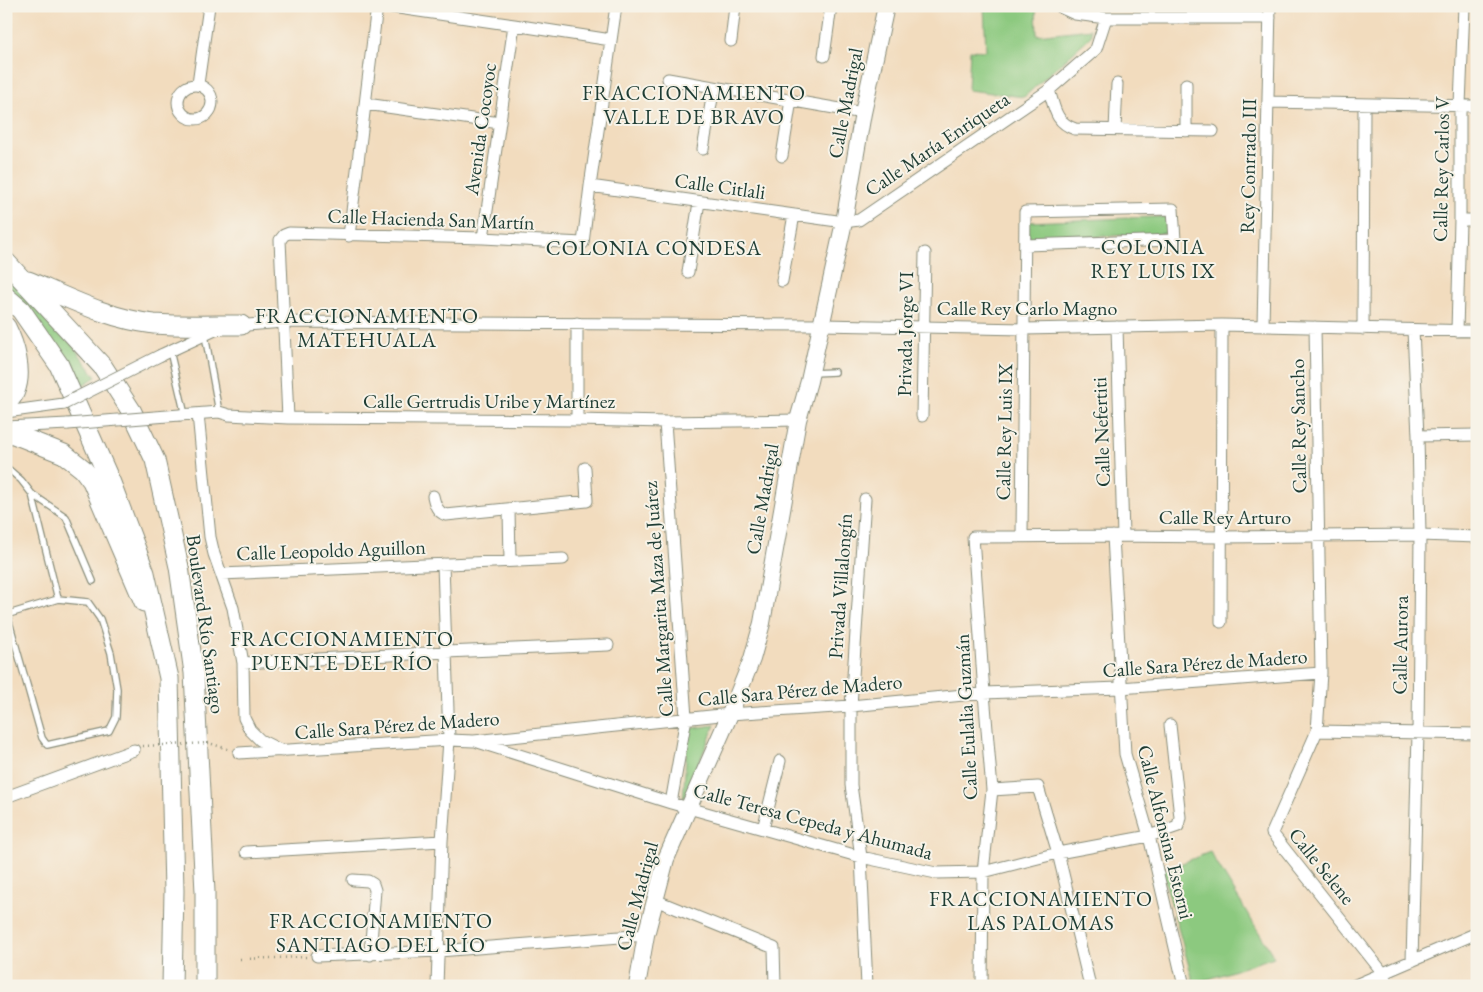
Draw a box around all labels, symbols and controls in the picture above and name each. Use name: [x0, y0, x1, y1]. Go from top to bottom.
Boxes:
street label: Calle Madrigal: [822, 45, 869, 161]
street label: Avenida Cocoyoc: [458, 61, 502, 198]
district label: FRACCIONAMIENTO VALLE DE BRAVO: [582, 79, 806, 130]
street label: Calle María Enriqueta: [860, 86, 1014, 202]
street label: Calle Rey Carlos V: [1427, 95, 1455, 242]
street label: Rey Conrrado III: [1234, 98, 1262, 234]
street label: Calle Citlali: [673, 167, 767, 205]
street label: Calle Hacienda San Martín: [327, 202, 535, 236]
district label: COLONIA REY LUIS IX: [1090, 233, 1216, 284]
district label: COLONIA CONDESA: [546, 234, 762, 261]
street label: Privada Jorge VI: [891, 271, 919, 397]
street label: Calle Rey Carlo Magno: [937, 295, 1117, 321]
district label: FRACCIONAMIENTO MATEHUALA: [255, 302, 479, 353]
street label: Calle Rey Sancho: [1284, 358, 1312, 494]
street label: Calle Rey Luis IX: [990, 363, 1018, 501]
street label: Calle Nefertiti: [1086, 377, 1116, 487]
street label: Calle Gertrudis Uribe y Martínez: [363, 388, 616, 414]
street label: Calle Madrigal: [739, 441, 785, 557]
street label: Calle Margarita Maza de Juárez: [637, 480, 679, 718]
street label: Calle Rey Arturo: [1159, 504, 1291, 530]
street label: Privada Villalongín: [822, 512, 858, 660]
street label: Boulevard Río Santiago: [181, 533, 231, 715]
street label: Calle Leopoldo Aguillon: [236, 534, 427, 566]
street label: Calle Aurora: [1386, 595, 1414, 695]
district label: FRACCIONAMIENTO PUENTE DEL RÍO: [230, 625, 454, 676]
street label: Calle Eulalia Guzmán: [949, 633, 983, 801]
street label: Calle Sara Pérez de Madero: [1102, 643, 1308, 683]
street label: Calle Sara Pérez de Madero: [697, 668, 904, 712]
street label: Calle Sara Pérez de Madero: [294, 705, 500, 745]
street label: Calle Alfonsina Estorni: [1132, 742, 1200, 922]
street label: Calle Teresa Cepeda y Ahumada: [690, 777, 936, 865]
street label: Calle Selene: [1283, 822, 1361, 910]
street label: Calle Madrigal: [610, 838, 664, 954]
district label: FRACCIONAMIENTO LAS PALOMAS: [929, 885, 1153, 936]
district label: FRACCIONAMIENTO SANTIAGO DEL RÍO: [269, 907, 493, 958]

